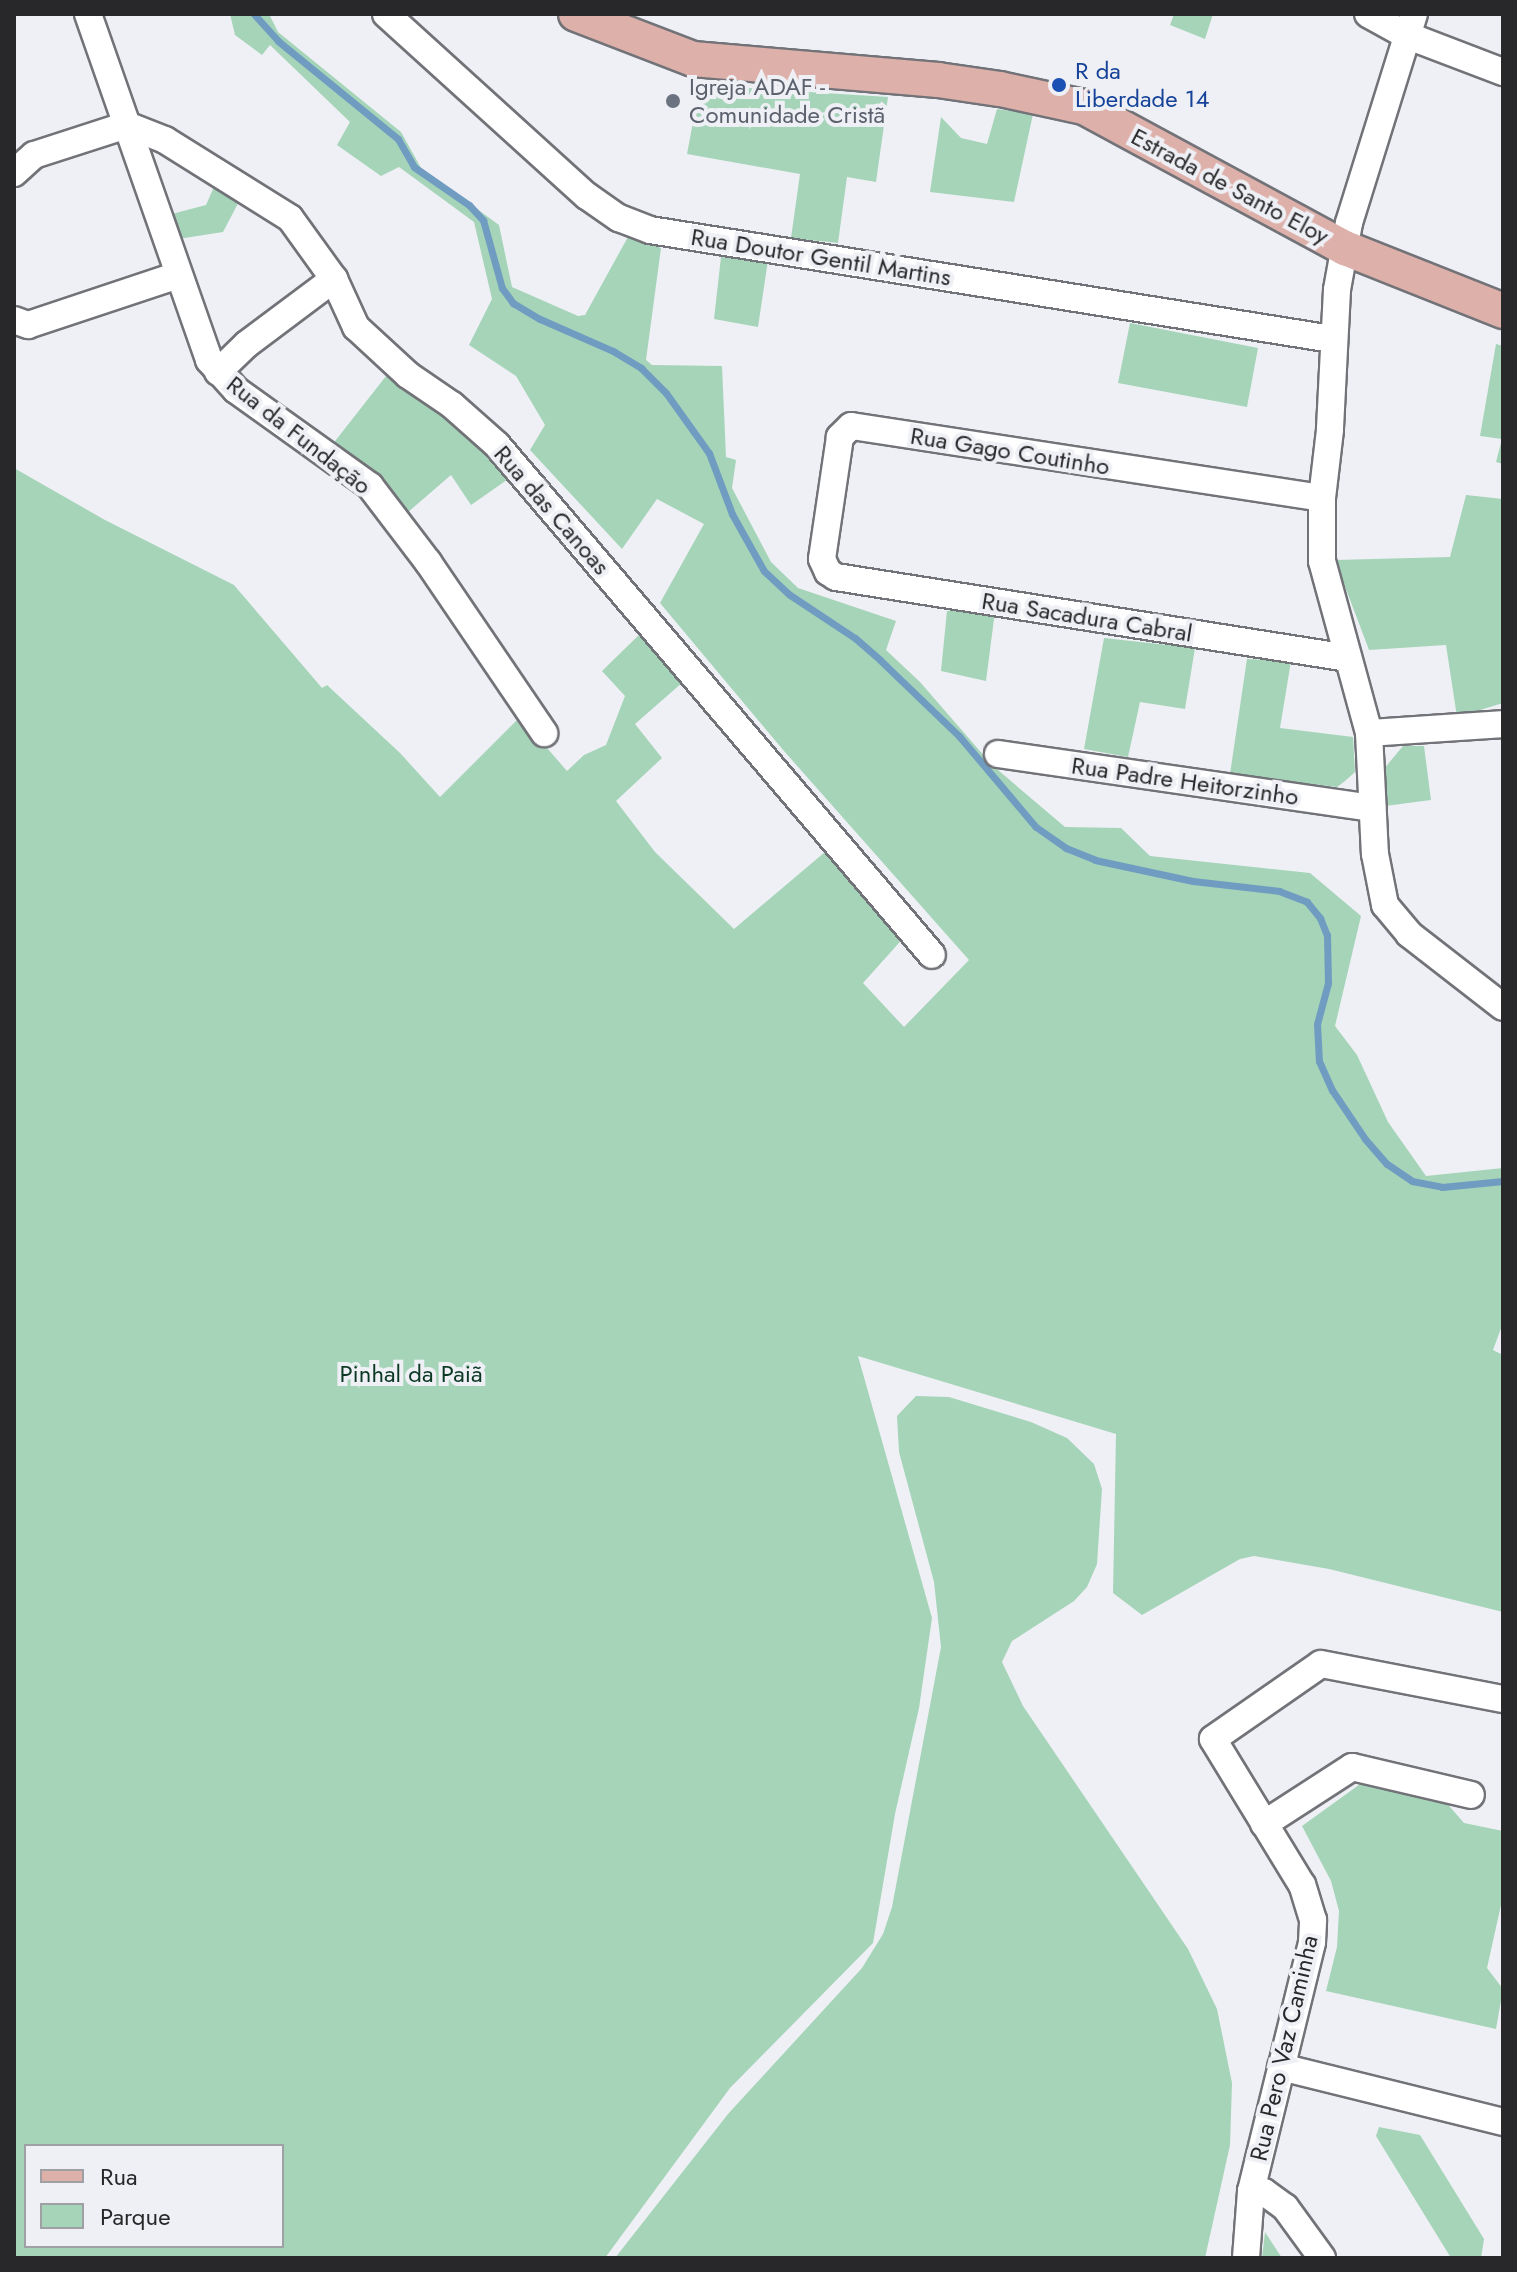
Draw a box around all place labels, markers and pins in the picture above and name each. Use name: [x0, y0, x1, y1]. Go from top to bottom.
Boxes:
place label: R da Liberdade 14: [1075, 57, 1210, 113]
place label: Igreja ADAF - Comunidade Cristã: [689, 73, 885, 129]
marker: R da Liberdade 14: [1050, 76, 1068, 94]
marker: Igreja ADAF - Comunidade Cristã: [664, 92, 682, 110]

